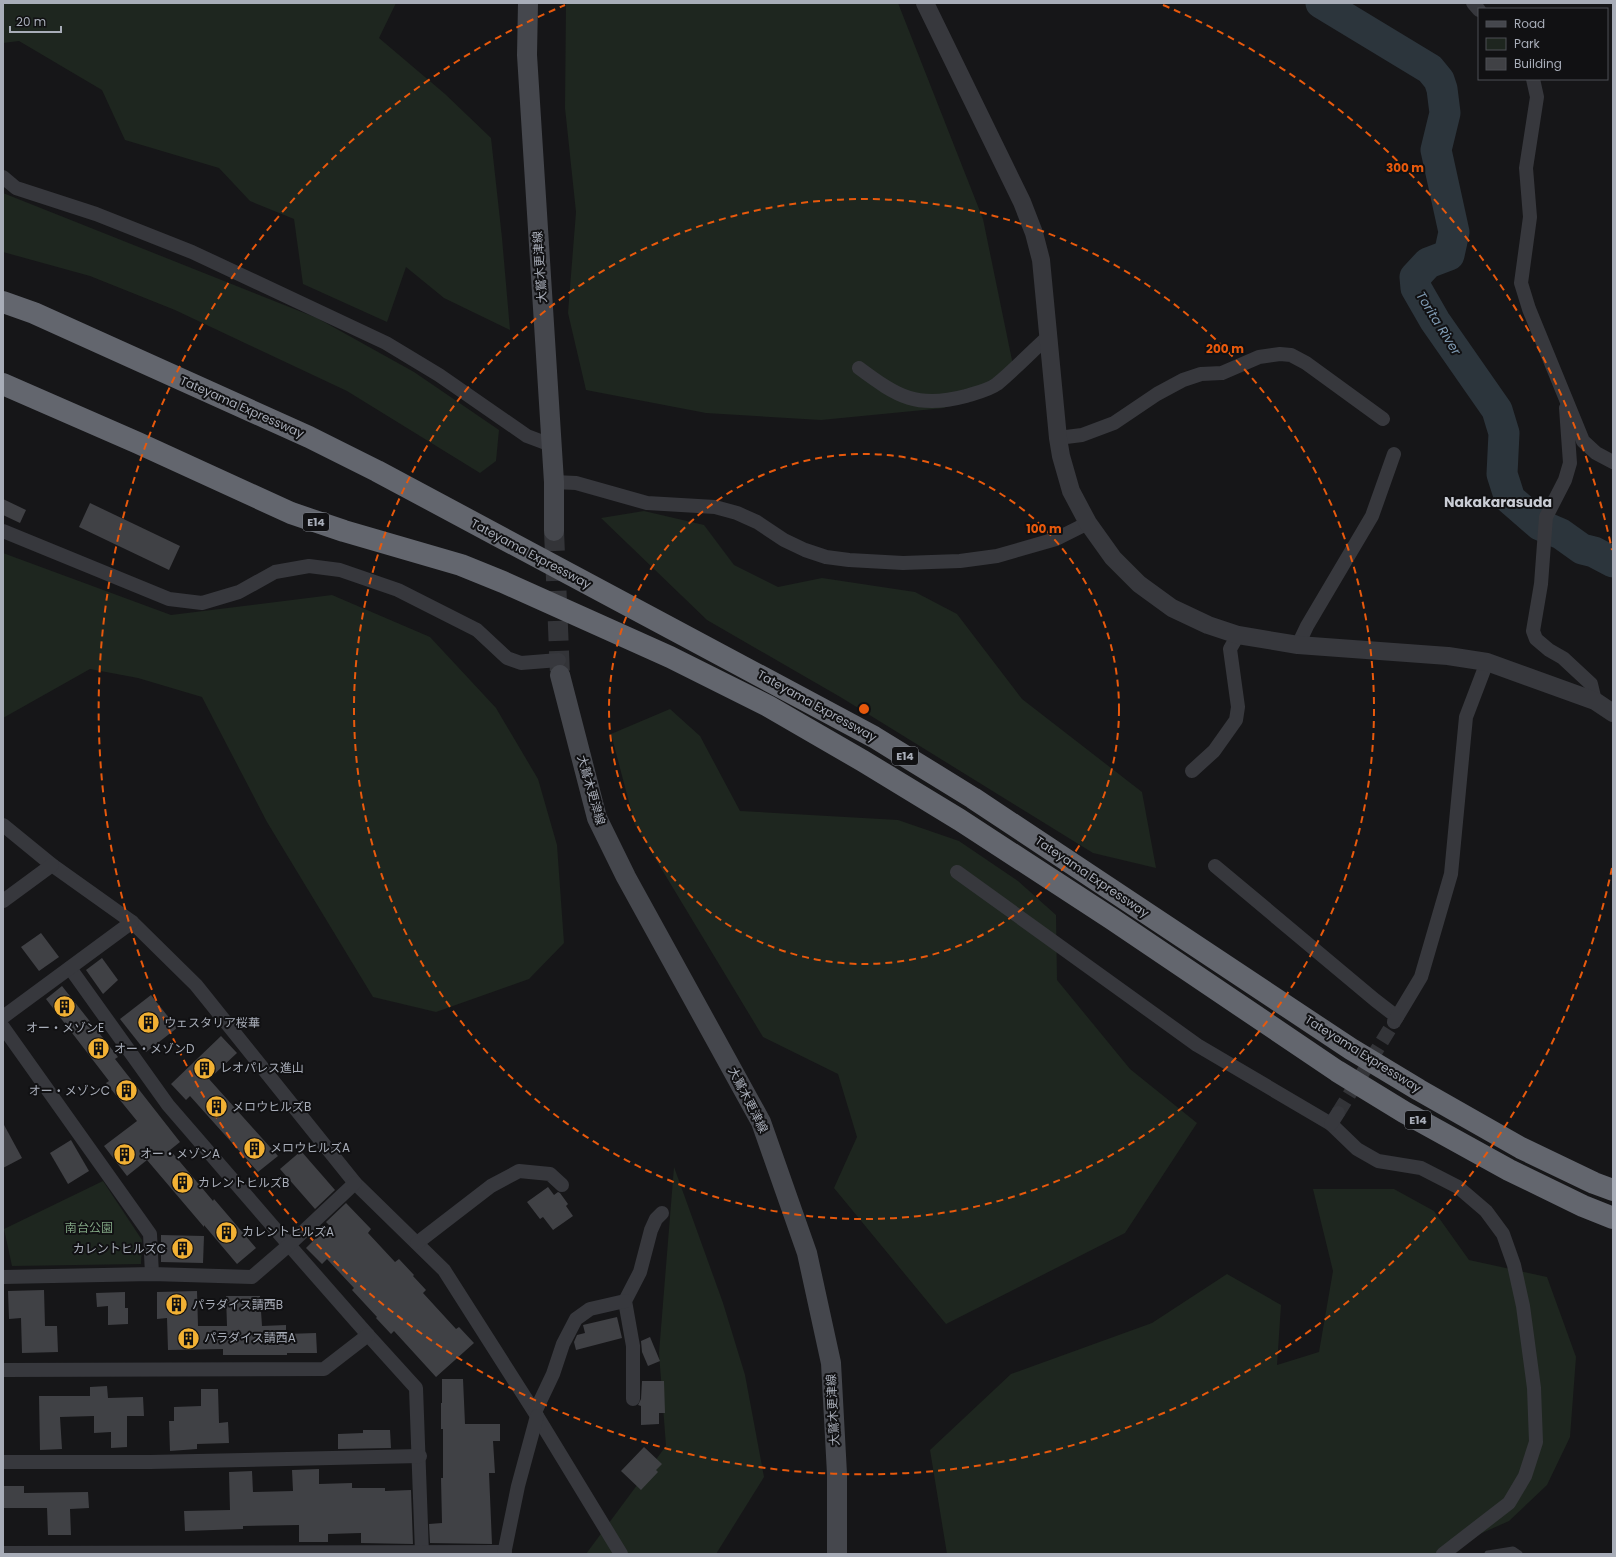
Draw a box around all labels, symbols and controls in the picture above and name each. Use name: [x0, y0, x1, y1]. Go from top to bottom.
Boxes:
scale bar: [10, 8, 61, 34]
legend: [1478, 8, 1608, 80]
text: 20 m: [16, 13, 46, 30]
text: Road: [1514, 15, 1545, 32]
text: Park: [1514, 35, 1541, 52]
text: Building: [1514, 55, 1562, 72]
text: 300 m: [1386, 159, 1424, 176]
street label: 大鷲木更津線: [529, 231, 550, 304]
water label: Torita River: [1411, 288, 1466, 360]
text: 200 m: [1206, 340, 1244, 357]
street label: Tateyama Expressway: [177, 372, 307, 442]
district label: Nakakarasuda: [1444, 492, 1552, 512]
road number: E14: [303, 513, 329, 531]
street label: Tateyama Expressway: [468, 515, 595, 593]
text: 100 m: [1026, 520, 1062, 537]
street label: Tateyama Expressway: [754, 666, 880, 746]
centre of rings: [857, 702, 871, 716]
road number: E14: [892, 747, 918, 765]
street label: 大鷲木更津線: [573, 753, 610, 827]
street label: Tateyama Expressway: [1032, 832, 1153, 921]
building icon: オー・メゾンE: [52, 994, 78, 1020]
building icon: ウェスタリア桜華: [135, 1010, 161, 1036]
street label: Tateyama Expressway: [1302, 1011, 1425, 1096]
place label: ウェスタリア桜華: [164, 1014, 260, 1031]
place label: オー・メゾンE: [26, 1019, 104, 1036]
building icon: オー・メゾンD: [85, 1036, 111, 1062]
place label: オー・メゾンD: [114, 1040, 195, 1057]
building icon: レオパレス進山: [191, 1055, 217, 1081]
place label: レオパレス進山: [220, 1059, 304, 1076]
street label: 大鷲木更津線: [725, 1064, 772, 1136]
building icon: オー・メゾンC: [113, 1078, 139, 1104]
place label: オー・メゾンC: [29, 1082, 110, 1099]
building icon: メロウヒルズB: [204, 1094, 230, 1120]
place label: メロウヒルズB: [232, 1098, 311, 1115]
road number: E14: [1405, 1111, 1431, 1129]
building icon: メロウヒルズA: [241, 1135, 267, 1161]
place label: メロウヒルズA: [270, 1139, 350, 1156]
building icon: オー・メゾンA: [112, 1141, 138, 1167]
place label: オー・メゾンA: [140, 1145, 220, 1162]
building icon: カレントヒルズB: [169, 1170, 195, 1196]
place label: カレントヒルズB: [198, 1174, 289, 1191]
park label: 南台公園: [65, 1219, 113, 1236]
building icon: カレントヒルズA: [213, 1219, 239, 1245]
place label: カレントヒルズA: [242, 1223, 334, 1240]
building icon: カレントヒルズC: [169, 1236, 195, 1262]
place label: カレントヒルズC: [73, 1240, 166, 1257]
building icon: パラダイス請西B: [164, 1292, 190, 1318]
place label: パラダイス請西B: [192, 1296, 283, 1313]
building icon: パラダイス請西A: [176, 1325, 202, 1351]
place label: パラダイス請西A: [204, 1329, 296, 1346]
street label: 大鷲木更津線: [822, 1374, 843, 1446]

